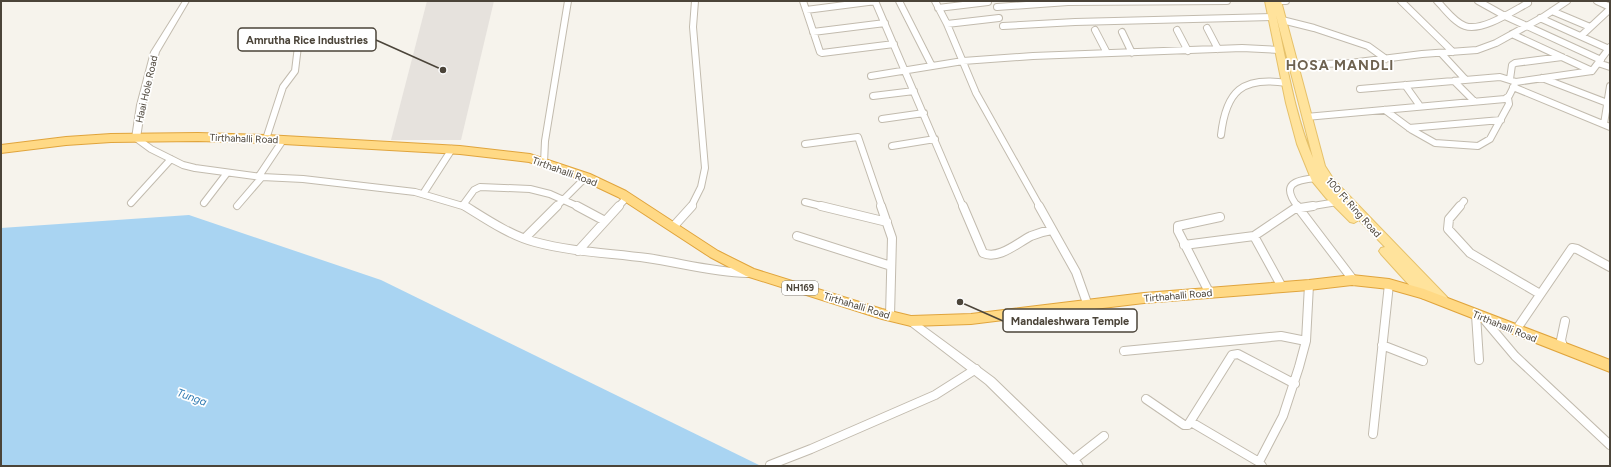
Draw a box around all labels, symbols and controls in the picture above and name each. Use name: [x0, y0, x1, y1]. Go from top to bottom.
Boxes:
callout: Amrutha Rice Industries: [238, 28, 376, 51]
text: Amrutha Rice Industries: [246, 34, 368, 47]
street label: Haai Hole Road: [132, 54, 161, 124]
district label: HOSA MANDLI: [1286, 57, 1394, 74]
street label: Tirthahalli Road: [209, 131, 279, 146]
street label: Tirthahalli Road: [530, 154, 599, 189]
street label: 100 Ft Ring Road: [1323, 175, 1384, 240]
road number: NH169: [782, 281, 818, 295]
street label: Tirthahalli Road: [1143, 286, 1213, 305]
street label: Tirthahalli Road: [822, 289, 892, 322]
street label: Tirthahalli Road: [1471, 308, 1539, 345]
callout: Mandaleshwara Temple: [1003, 309, 1137, 332]
text: Mandaleshwara Temple: [1011, 315, 1129, 328]
water label: Tunga: [175, 386, 209, 409]

